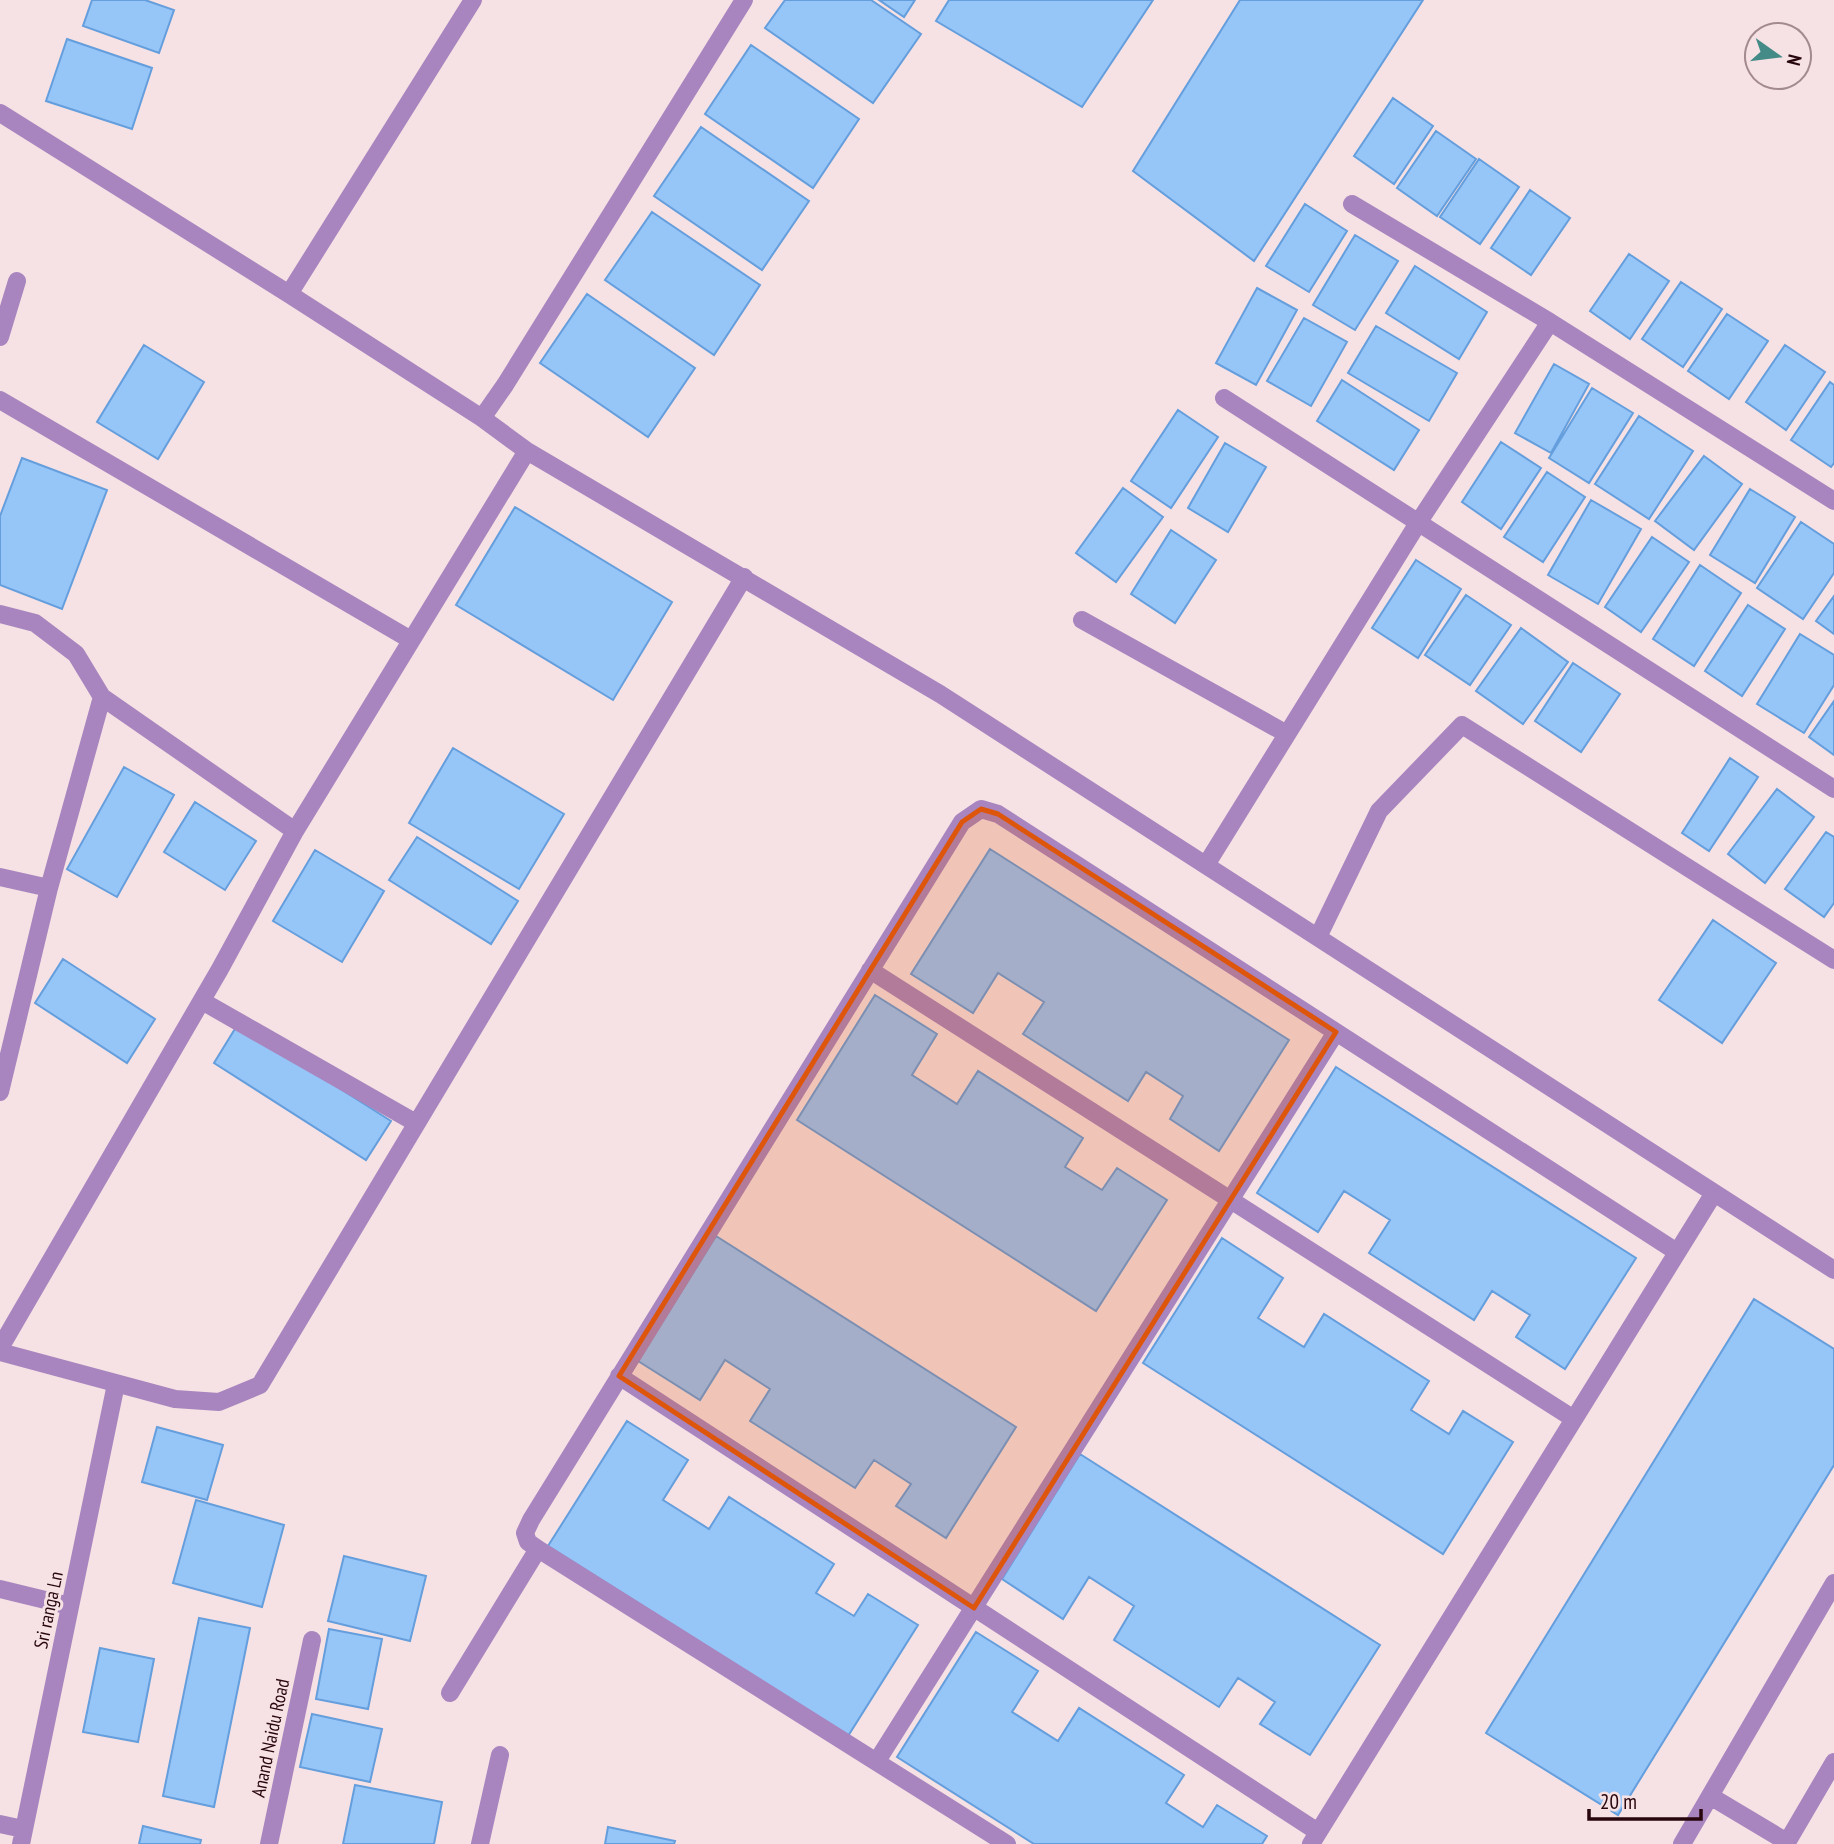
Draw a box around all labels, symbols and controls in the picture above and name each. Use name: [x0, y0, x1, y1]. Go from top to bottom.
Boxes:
north arrow: [1743, 21, 1813, 91]
text: N: [1782, 52, 1807, 68]
street label: Sri ranga Ln: [28, 1569, 68, 1651]
street label: Anand Naidu Road: [246, 1677, 294, 1799]
scale bar: [1589, 1778, 1701, 1822]
text: 20 m: [1600, 1788, 1637, 1815]

